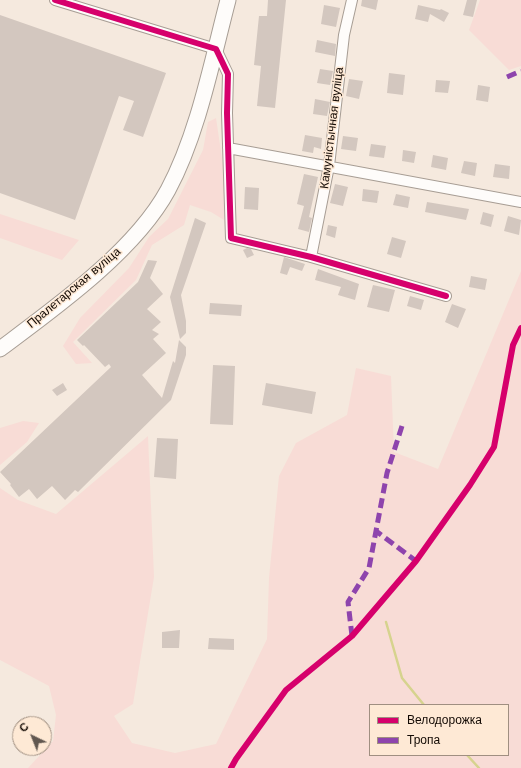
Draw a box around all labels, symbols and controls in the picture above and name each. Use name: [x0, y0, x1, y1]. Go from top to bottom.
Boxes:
street label: Камуністычная вуліца: [317, 66, 347, 190]
street label: Пралетарская вуліца: [24, 245, 124, 331]
legend: [369, 704, 509, 756]
text: Велодорожка: [407, 713, 482, 727]
north arrow: [12, 716, 52, 756]
text: С: [17, 720, 31, 735]
text: Тропа: [407, 733, 440, 747]

